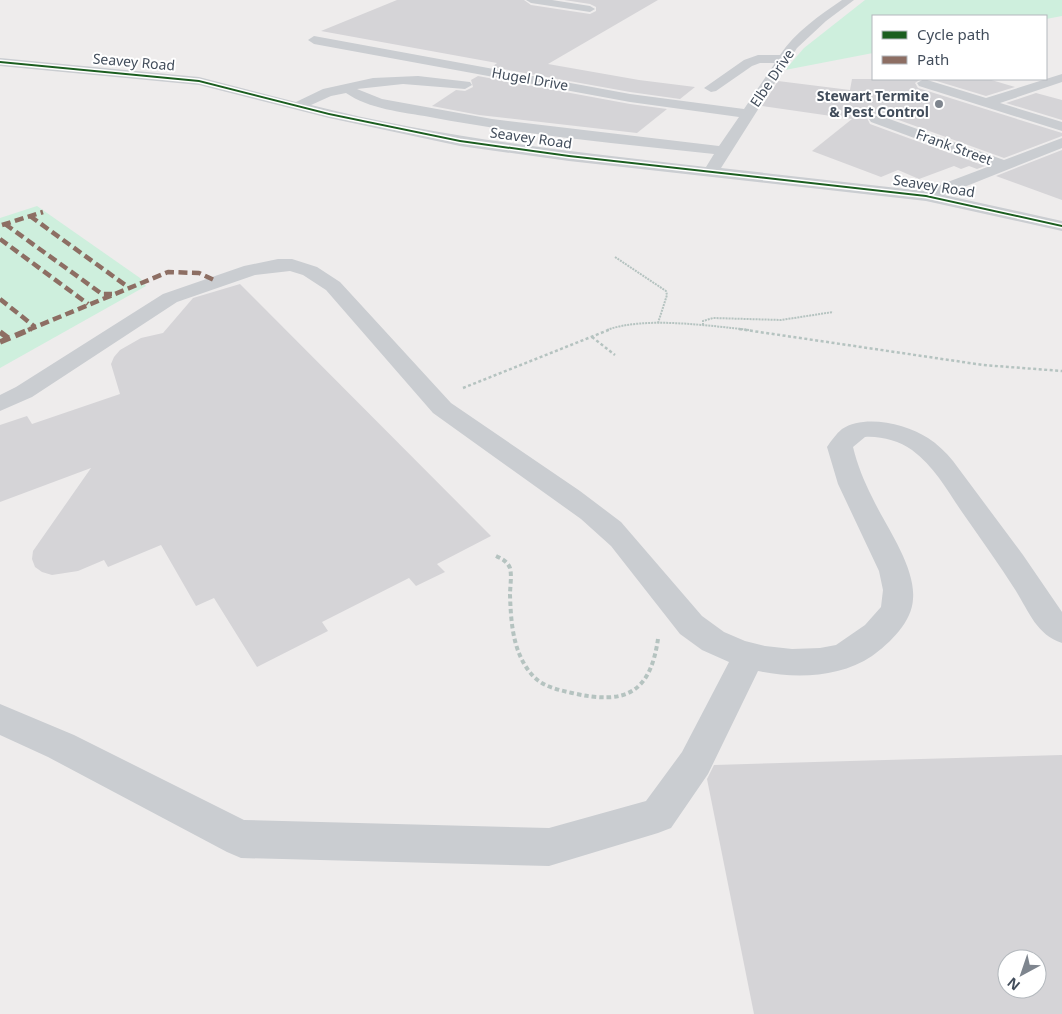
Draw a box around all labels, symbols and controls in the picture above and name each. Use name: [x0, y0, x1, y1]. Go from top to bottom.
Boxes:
legend: [872, 15, 1047, 80]
text: Cycle path: [917, 24, 990, 44]
street label: Elbe Drive: [745, 45, 798, 110]
street label: Seavey Road: [92, 48, 176, 75]
text: Path: [917, 49, 949, 69]
street label: Hugel Drive: [490, 62, 570, 95]
place label: Stewart Termite & Pest Control: [817, 86, 929, 121]
marker: Stewart Termite & Pest Control: [933, 98, 945, 110]
street label: Seavey Road: [489, 122, 573, 153]
street label: Frank Street: [914, 124, 995, 169]
street label: Seavey Road: [892, 170, 976, 201]
north arrow: [997, 949, 1047, 999]
text: N: [1003, 973, 1024, 995]

